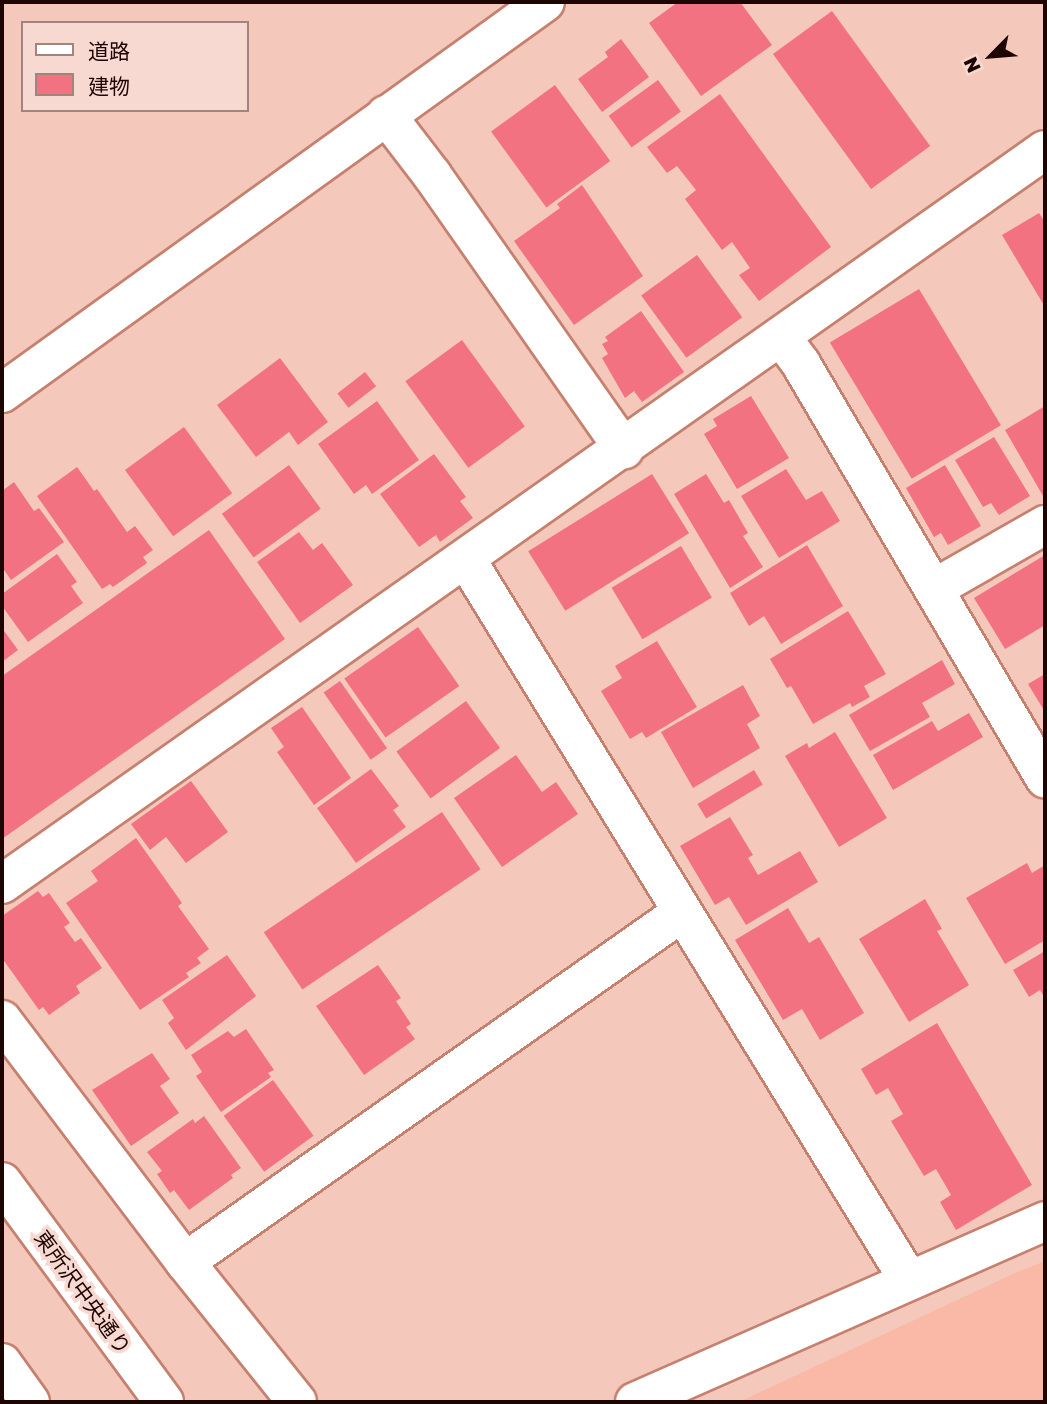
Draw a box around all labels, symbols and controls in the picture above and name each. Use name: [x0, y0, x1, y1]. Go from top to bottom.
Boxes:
legend: [21, 21, 248, 112]
north arrow: [956, 21, 1026, 91]
text: 道路: [88, 38, 130, 64]
text: N: [958, 54, 985, 77]
text: 建物: [88, 73, 130, 99]
street label: 東所沢中央通り: [30, 1225, 136, 1359]

